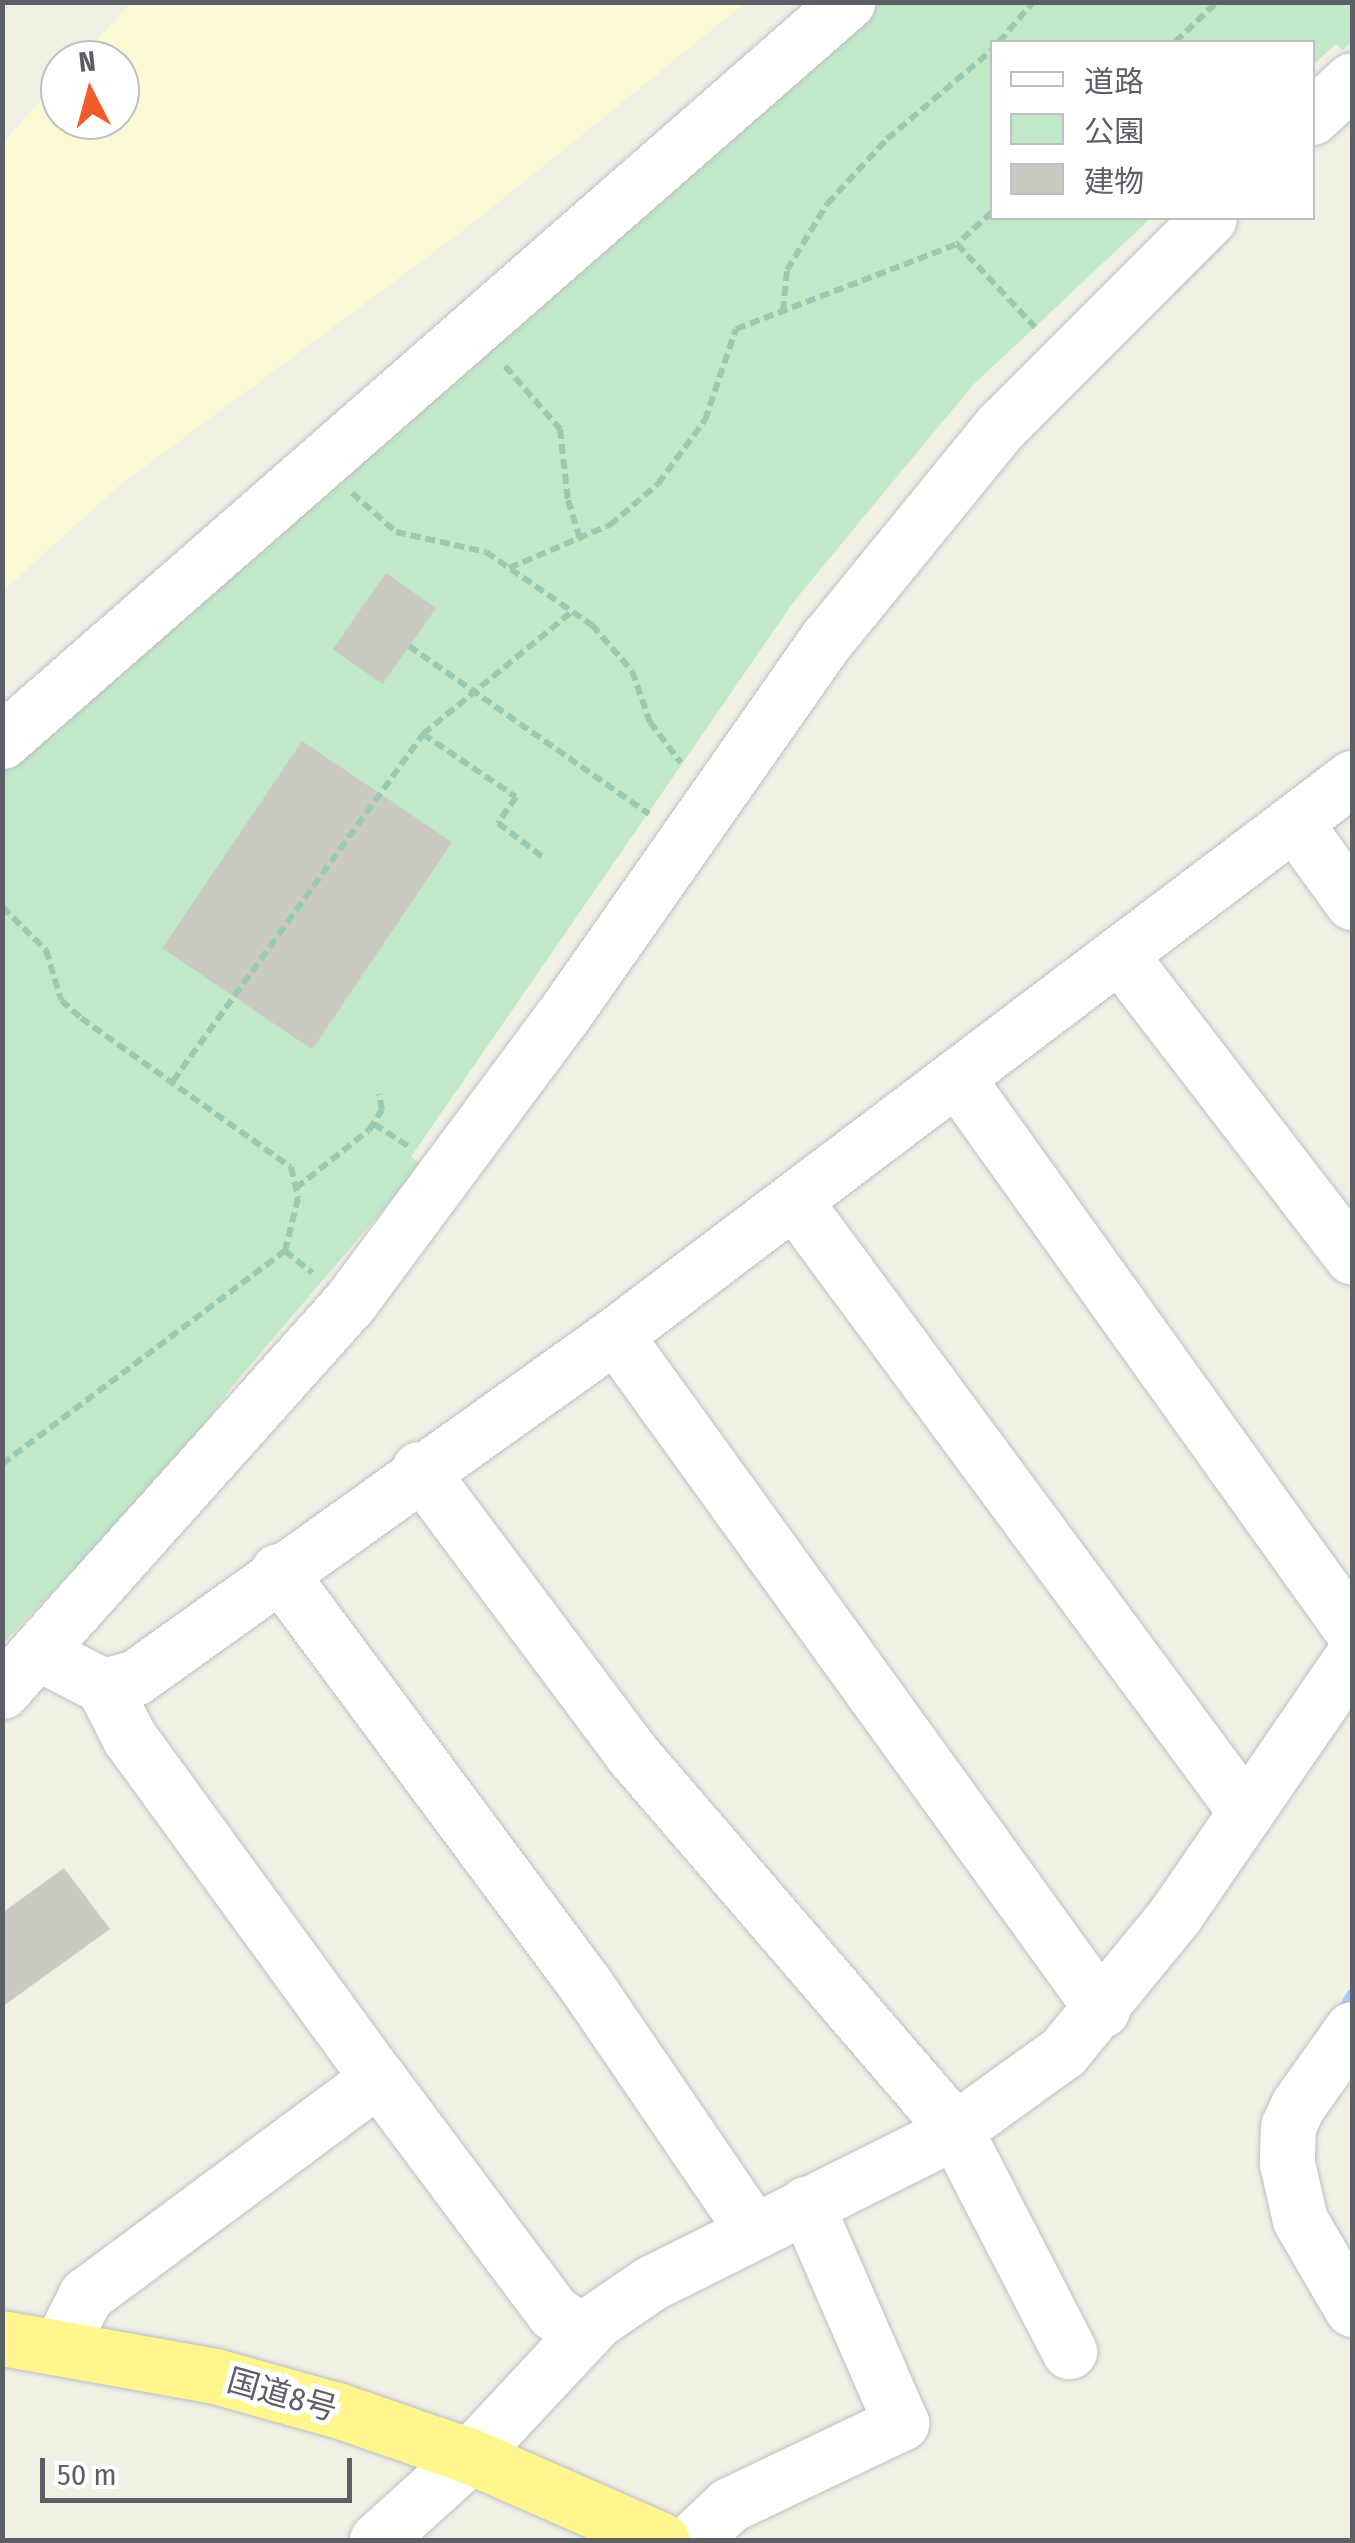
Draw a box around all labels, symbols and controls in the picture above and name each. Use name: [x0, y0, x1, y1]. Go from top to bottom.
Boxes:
north arrow: [40, 40, 140, 140]
legend: [990, 40, 1315, 220]
text: N: [77, 44, 97, 79]
text: 道路: [1084, 64, 1144, 100]
text: 公園: [1084, 114, 1144, 150]
text: 建物: [1084, 164, 1144, 200]
street label: 国道8号: [223, 2361, 341, 2429]
scale bar: [45, 2438, 358, 2500]
text: 50 m: [57, 2457, 117, 2493]

